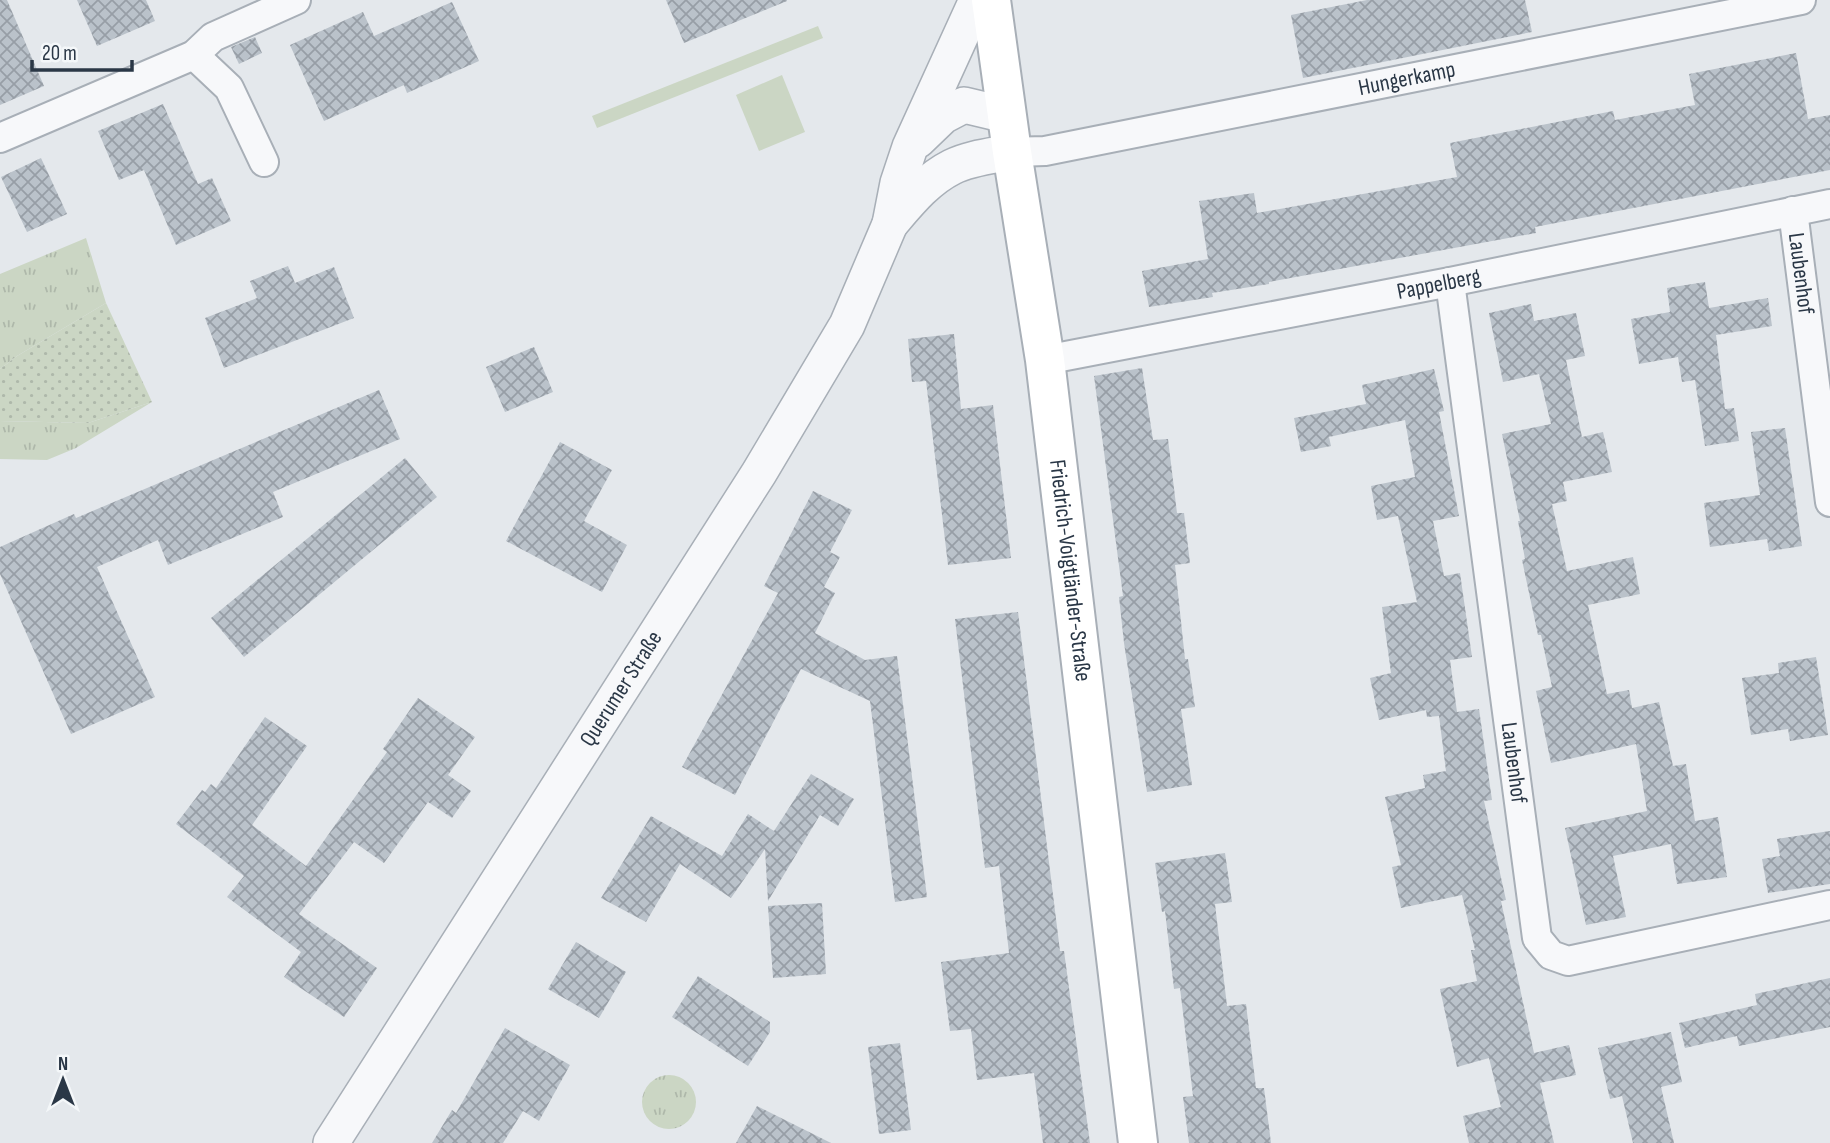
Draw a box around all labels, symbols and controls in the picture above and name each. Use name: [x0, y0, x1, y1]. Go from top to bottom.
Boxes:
scale bar: [32, 28, 131, 72]
text: 20 m: [42, 41, 77, 66]
street label: Hungerkamp: [1356, 55, 1458, 102]
street label: Laubenhof: [1782, 231, 1820, 316]
street label: Pappelberg: [1394, 262, 1483, 306]
street label: Friedrich-Voigtländer-Straße: [1043, 458, 1097, 683]
street label: Querumer Straße: [574, 626, 668, 752]
street label: Laubenhof: [1495, 720, 1533, 805]
north arrow: [28, 1045, 98, 1115]
text: N: [58, 1053, 68, 1076]

